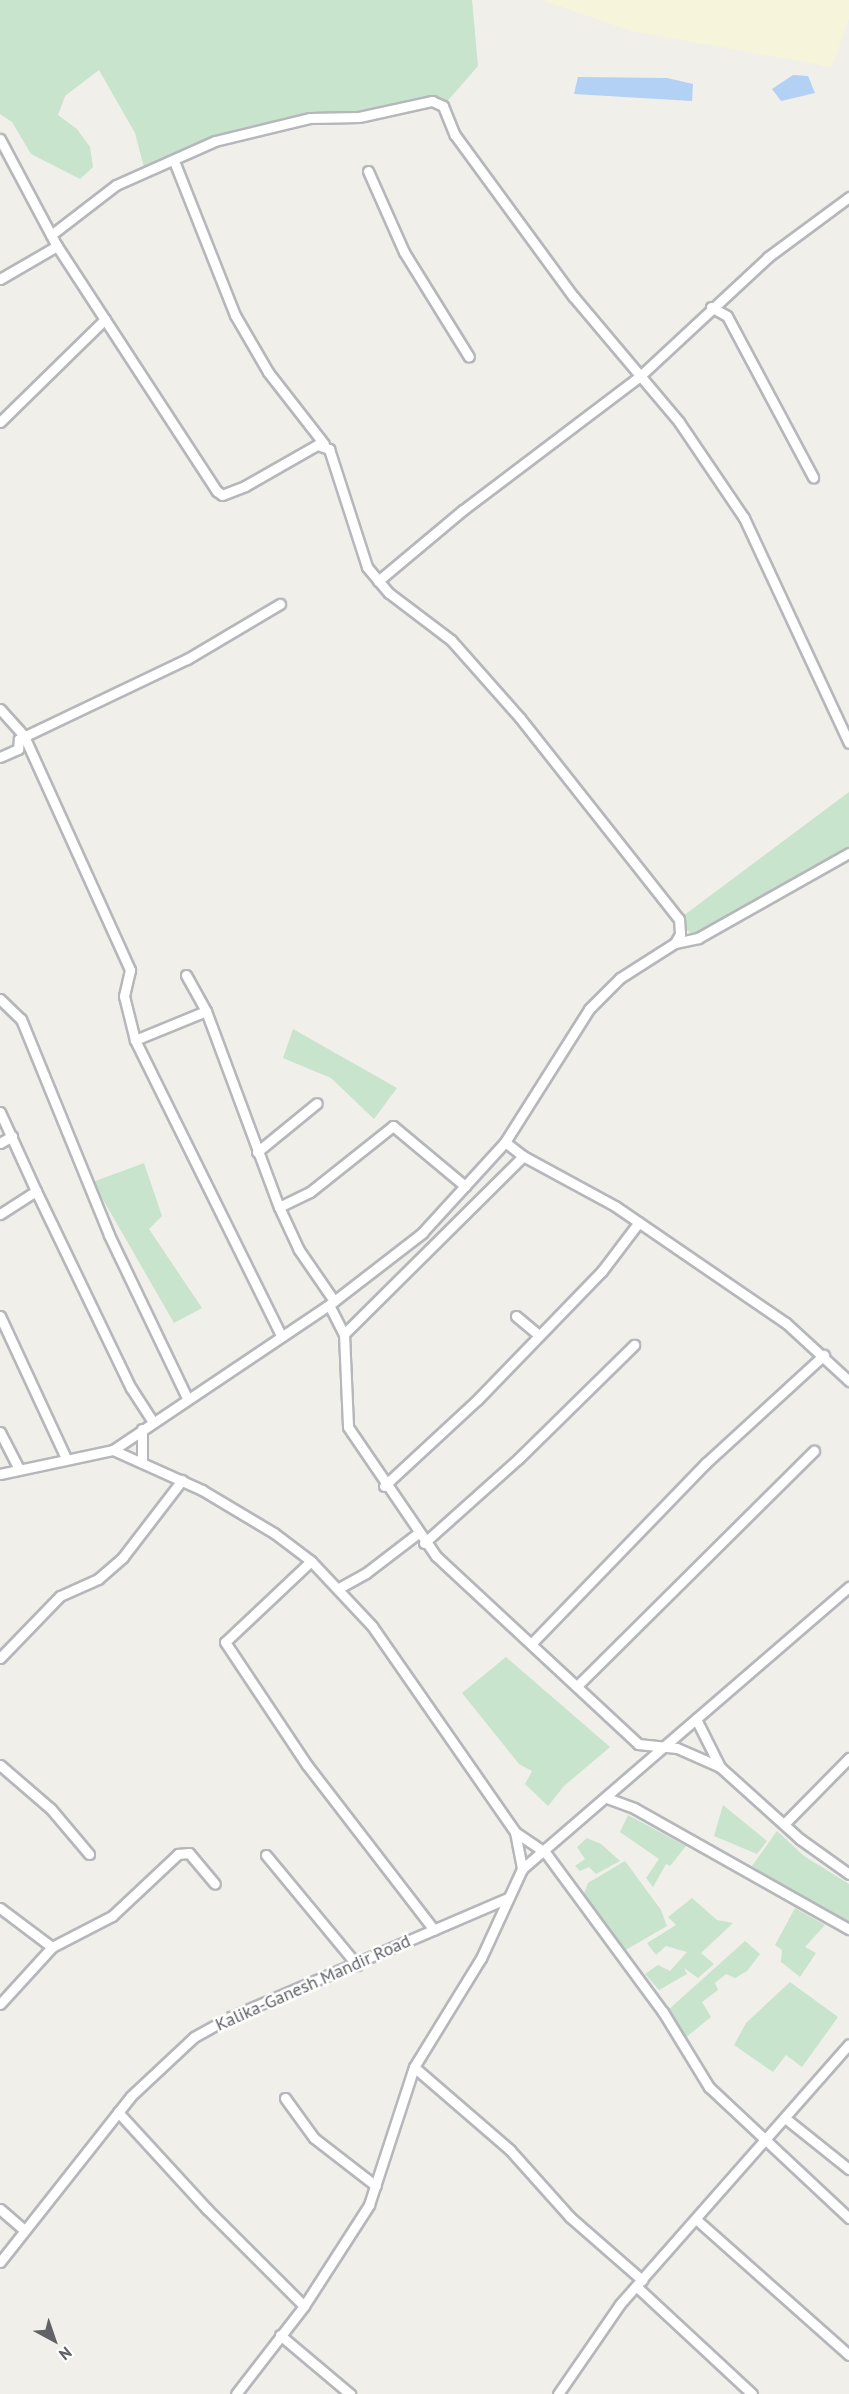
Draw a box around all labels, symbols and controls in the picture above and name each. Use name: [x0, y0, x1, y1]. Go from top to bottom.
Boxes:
street label: Kalika-Ganesh Mandir Road: [212, 1930, 414, 2036]
north arrow: [24, 2310, 84, 2370]
text: N: [55, 2343, 76, 2365]

